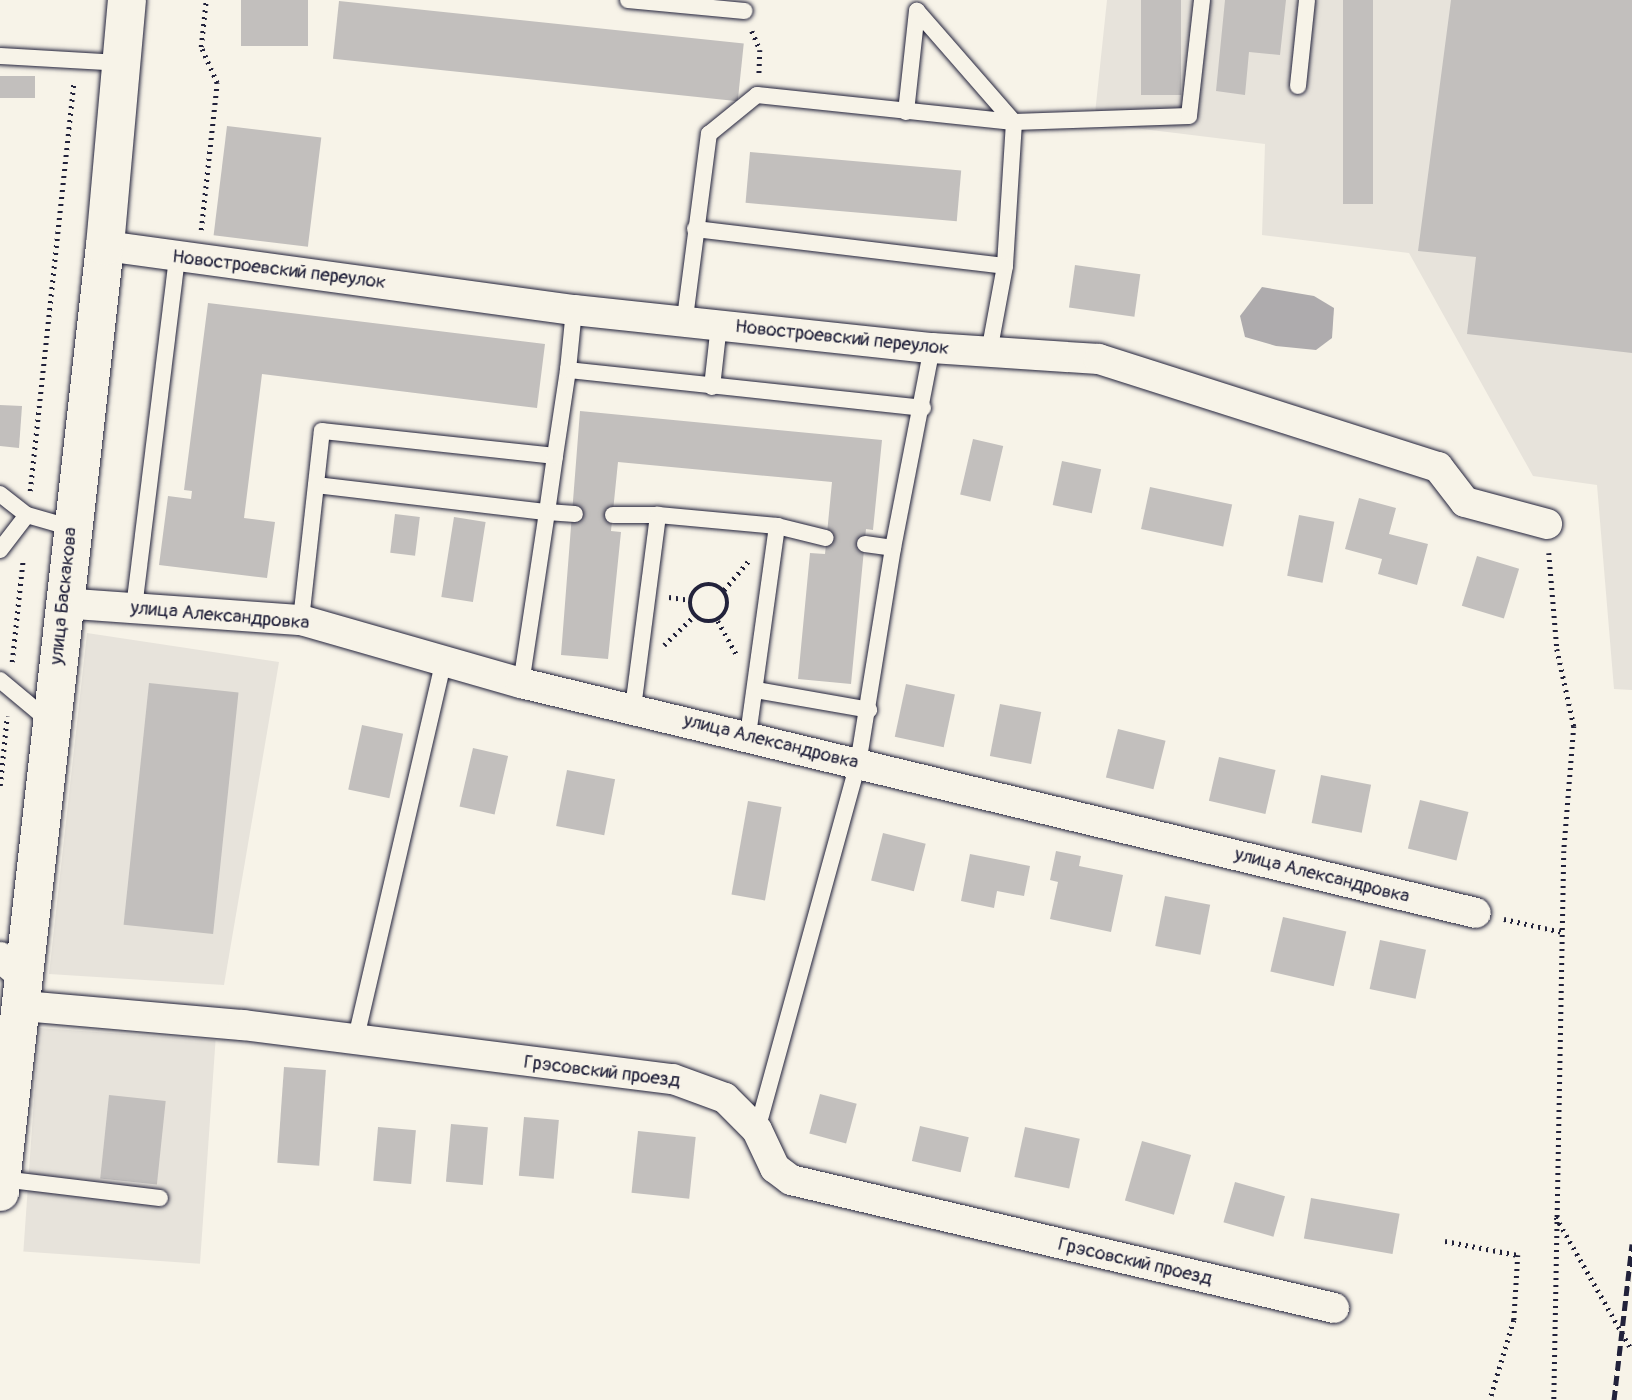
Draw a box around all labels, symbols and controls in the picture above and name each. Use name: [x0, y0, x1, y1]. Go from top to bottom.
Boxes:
street label: Новостроевский переулок: [171, 246, 387, 294]
street label: Новостроевский переулок: [734, 315, 950, 361]
street label: улица Баскакова: [45, 526, 83, 666]
street label: улица Александровка: [130, 597, 310, 635]
street label: улица Александровка: [681, 709, 861, 775]
street label: улица Александровка: [1232, 843, 1412, 909]
street label: Грэсовский проезд: [522, 1051, 682, 1093]
street label: Грэсовский проезд: [1056, 1233, 1214, 1291]

